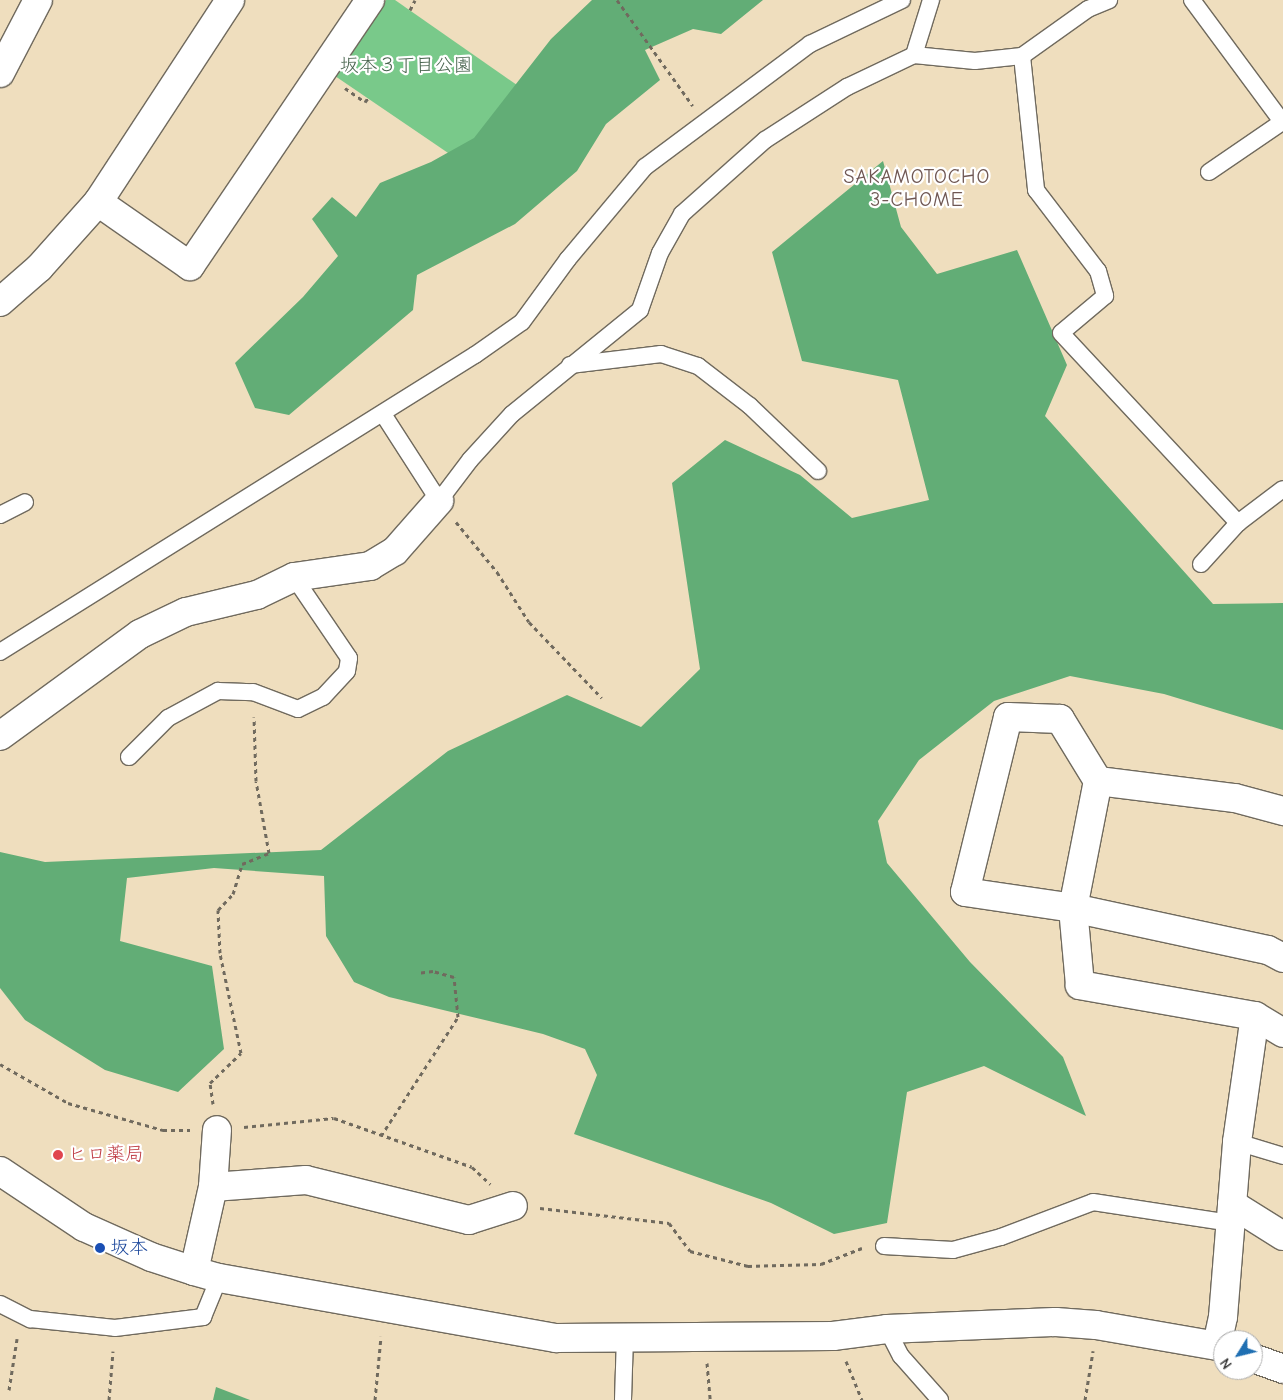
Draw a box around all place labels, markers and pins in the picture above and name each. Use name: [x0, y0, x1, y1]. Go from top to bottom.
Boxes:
place label: ヒロ薬局: [68, 1144, 144, 1166]
marker: ヒロ薬局: [52, 1149, 64, 1161]
place label: 坂本: [110, 1237, 148, 1259]
marker: 坂本: [94, 1242, 106, 1254]

